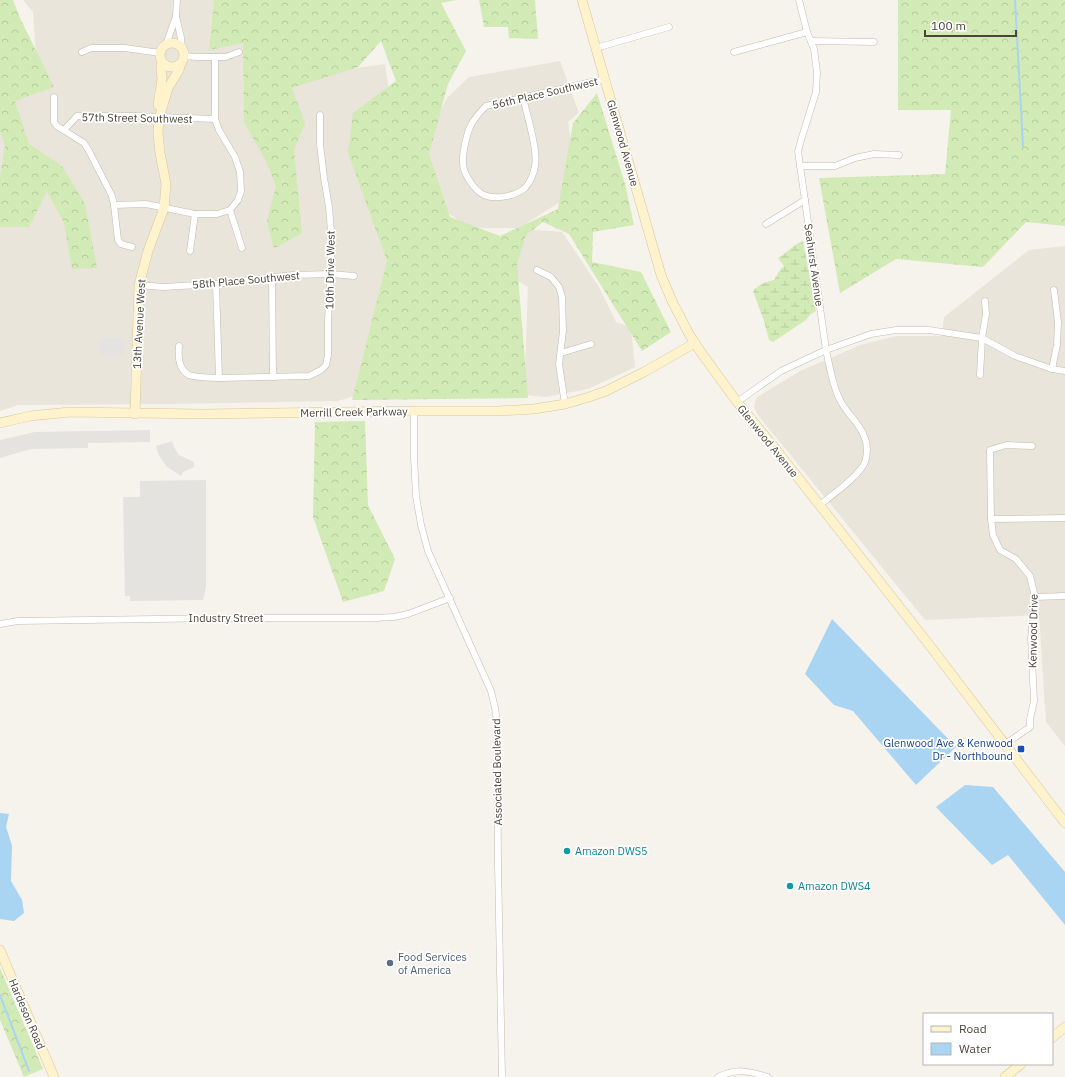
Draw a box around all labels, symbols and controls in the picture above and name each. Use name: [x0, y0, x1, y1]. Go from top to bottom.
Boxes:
scale bar: [925, 12, 1016, 38]
text: 100 m: [931, 18, 966, 33]
street label: 56th Place Southwest: [491, 74, 599, 112]
street label: Glenwood Avenue: [604, 98, 642, 188]
street label: 57th Street Southwest: [81, 110, 193, 126]
street label: Seahurst Avenue: [801, 223, 827, 307]
street label: 10th Drive West: [322, 230, 338, 310]
street label: 58th Place Southwest: [192, 268, 301, 292]
street label: 13th Avenue West: [130, 279, 148, 369]
street label: Glenwood Avenue: [734, 402, 802, 480]
street label: Merrill Creek Parkway: [300, 404, 408, 420]
street label: Kenwood Drive: [1025, 594, 1041, 668]
street label: Industry Street: [189, 611, 264, 625]
street label: Associated Boulevard: [489, 718, 505, 826]
place label: Glenwood Ave & Kenwood Dr - Northbound: [883, 736, 1013, 763]
marker: Glenwood Ave & Kenwood Dr - Northbound: [1016, 744, 1026, 754]
place label: Amazon DWS5: [575, 844, 648, 858]
marker: Amazon DWS5: [562, 846, 572, 856]
place label: Amazon DWS4: [798, 879, 871, 893]
marker: Amazon DWS4: [785, 881, 795, 891]
place label: Food Services of America: [398, 950, 467, 977]
marker: Food Services of America: [385, 958, 395, 968]
street label: Hardeson Road: [6, 976, 48, 1052]
legend: [923, 1013, 1053, 1065]
text: Road: [959, 1021, 987, 1036]
text: Water: [959, 1041, 992, 1056]

